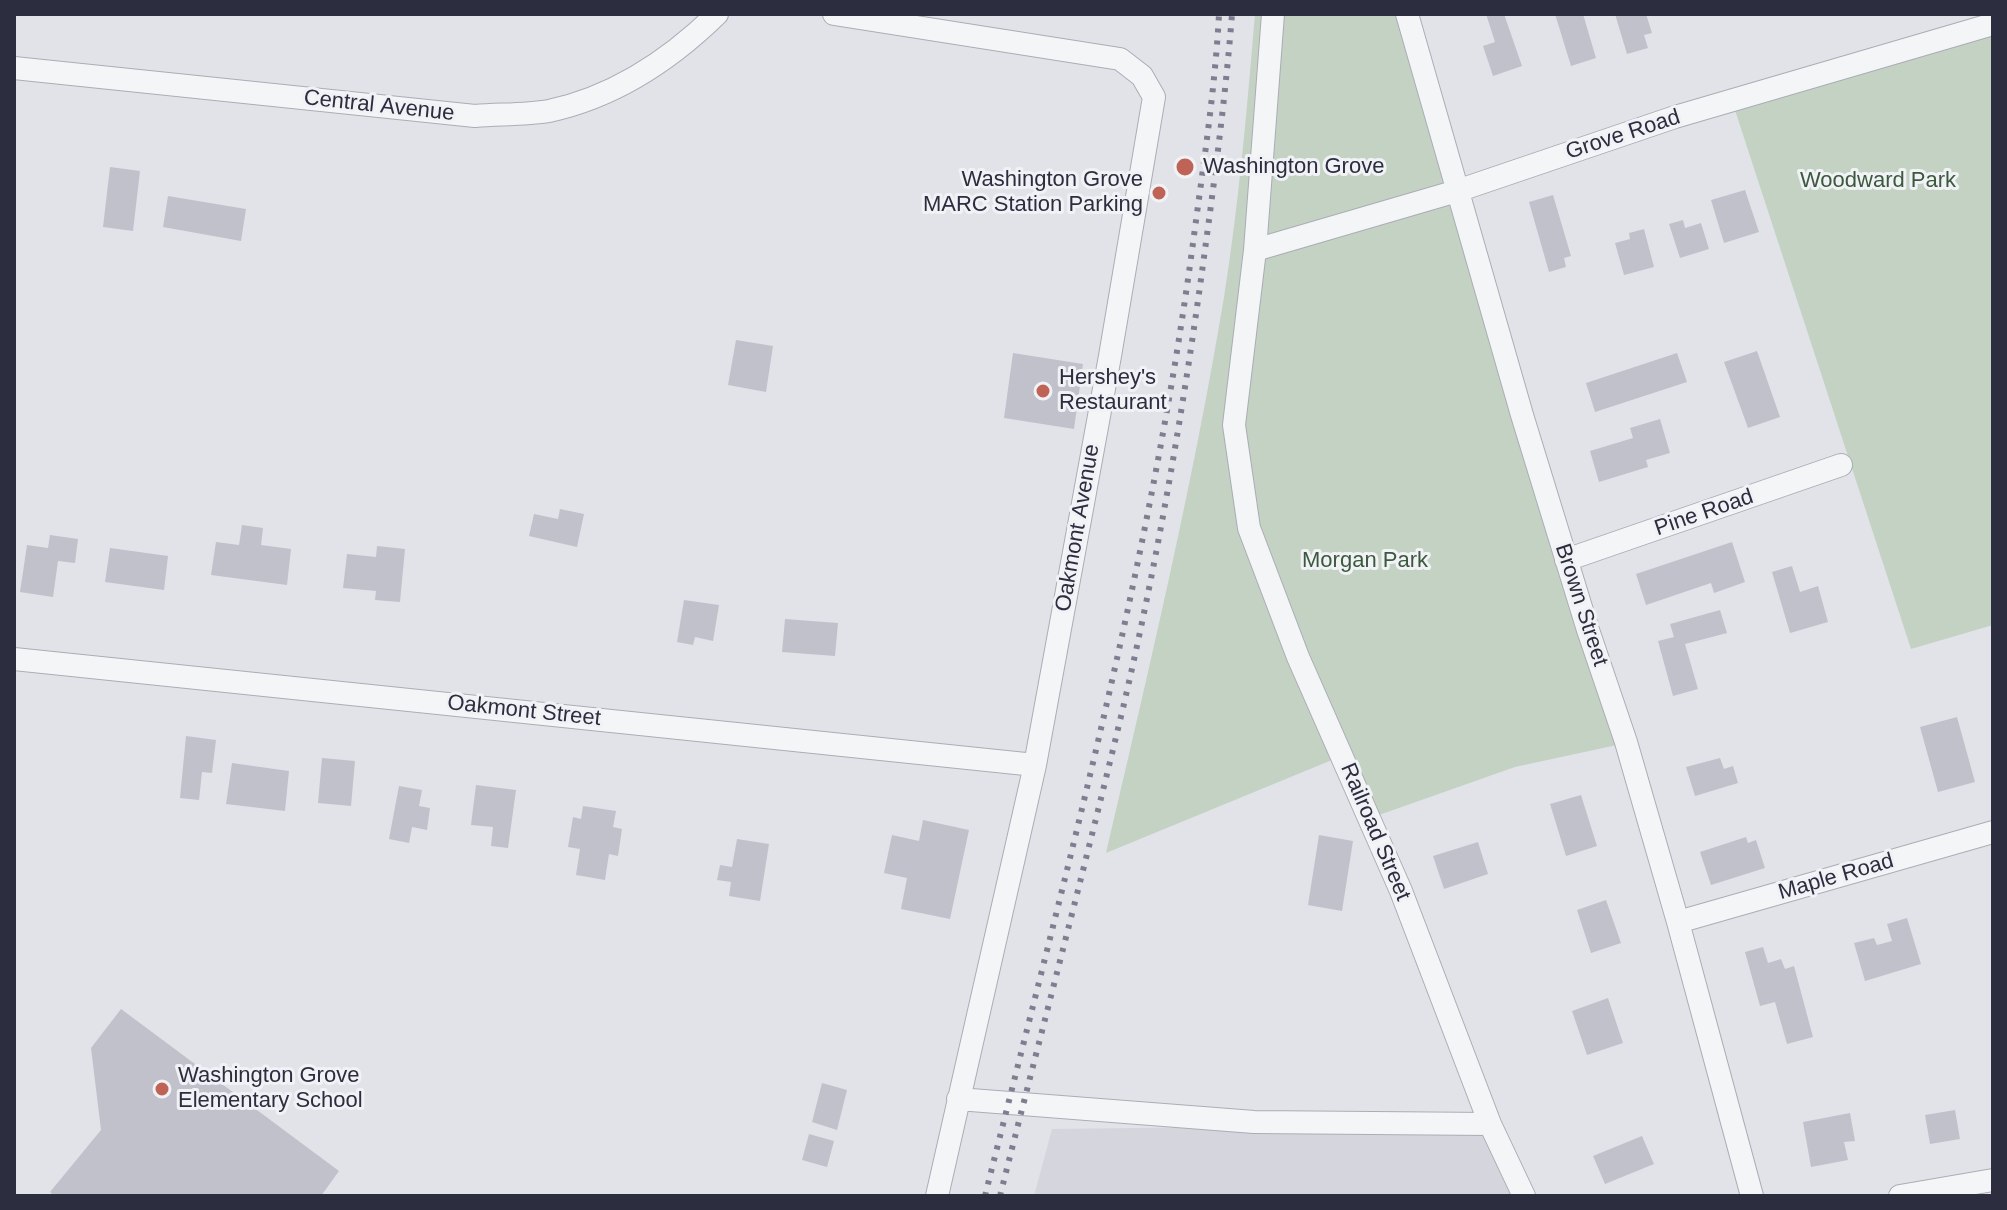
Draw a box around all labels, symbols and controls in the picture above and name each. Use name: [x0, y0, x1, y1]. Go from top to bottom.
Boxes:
street label: Central Avenue: [302, 85, 456, 127]
street label: Grove Road: [1563, 104, 1683, 166]
place label: Washington Grove: [1203, 154, 1384, 180]
marker: Washington Grove: [1174, 156, 1196, 178]
place label: Washington Grove MARC Station Parking: [923, 167, 1143, 218]
park label: Woodward Park: [1800, 168, 1956, 194]
marker: Washington Grove MARC Station Parking: [1150, 184, 1168, 202]
place label: Hershey's Restaurant: [1059, 365, 1167, 416]
marker: Hershey's Restaurant: [1034, 382, 1052, 400]
street label: Oakmont Avenue: [1050, 442, 1106, 614]
street label: Pine Road: [1651, 484, 1757, 542]
street label: Brown Street: [1549, 540, 1613, 670]
park label: Morgan Park: [1302, 548, 1428, 574]
street label: Oakmont Street: [446, 690, 602, 732]
street label: Railroad Street: [1334, 759, 1416, 905]
street label: Maple Road: [1775, 848, 1897, 906]
place label: Washington Grove Elementary School: [178, 1063, 363, 1114]
marker: Washington Grove Elementary School: [153, 1080, 171, 1098]

